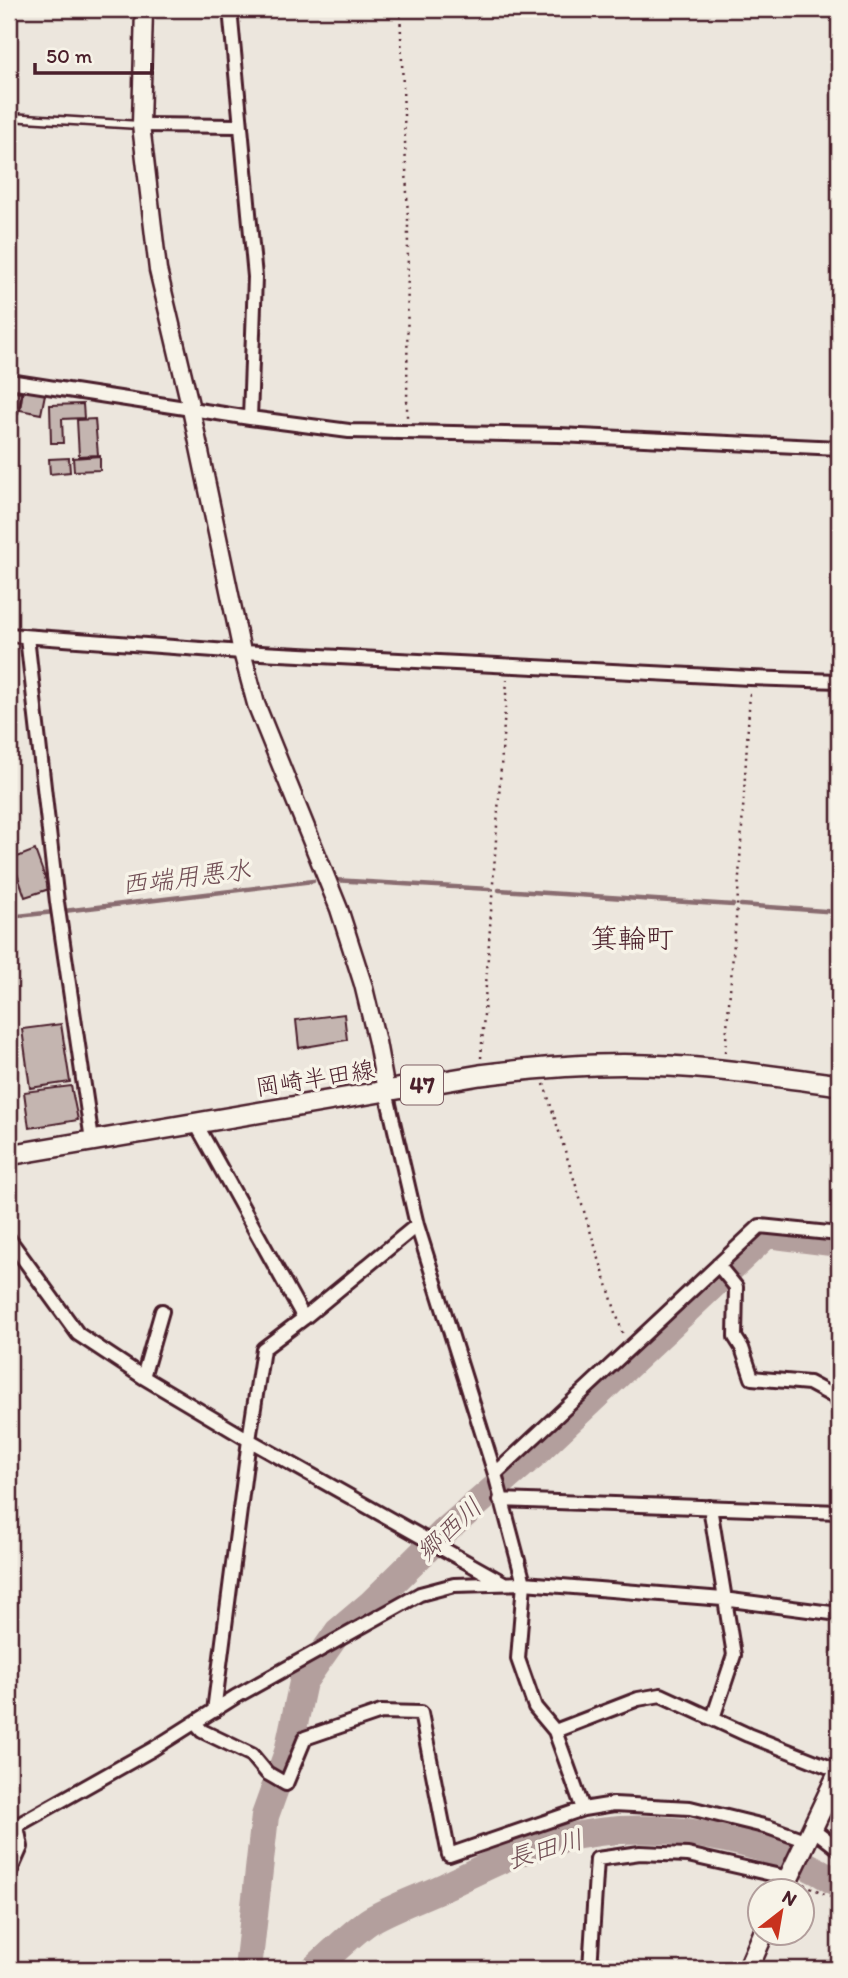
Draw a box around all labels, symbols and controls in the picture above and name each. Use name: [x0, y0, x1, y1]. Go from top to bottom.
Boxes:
scale bar: [35, 32, 152, 76]
text: 50 m: [46, 43, 93, 68]
water label: 西端用悪水: [120, 853, 252, 901]
district label: 箕輪町: [590, 921, 674, 955]
street label: 岡崎半田線: [253, 1054, 377, 1102]
road number: 47: [401, 1066, 443, 1104]
water label: 郷西川: [410, 1491, 488, 1567]
water label: 長田川: [503, 1823, 587, 1875]
north arrow: [746, 1876, 816, 1946]
text: N: [778, 1885, 801, 1911]

